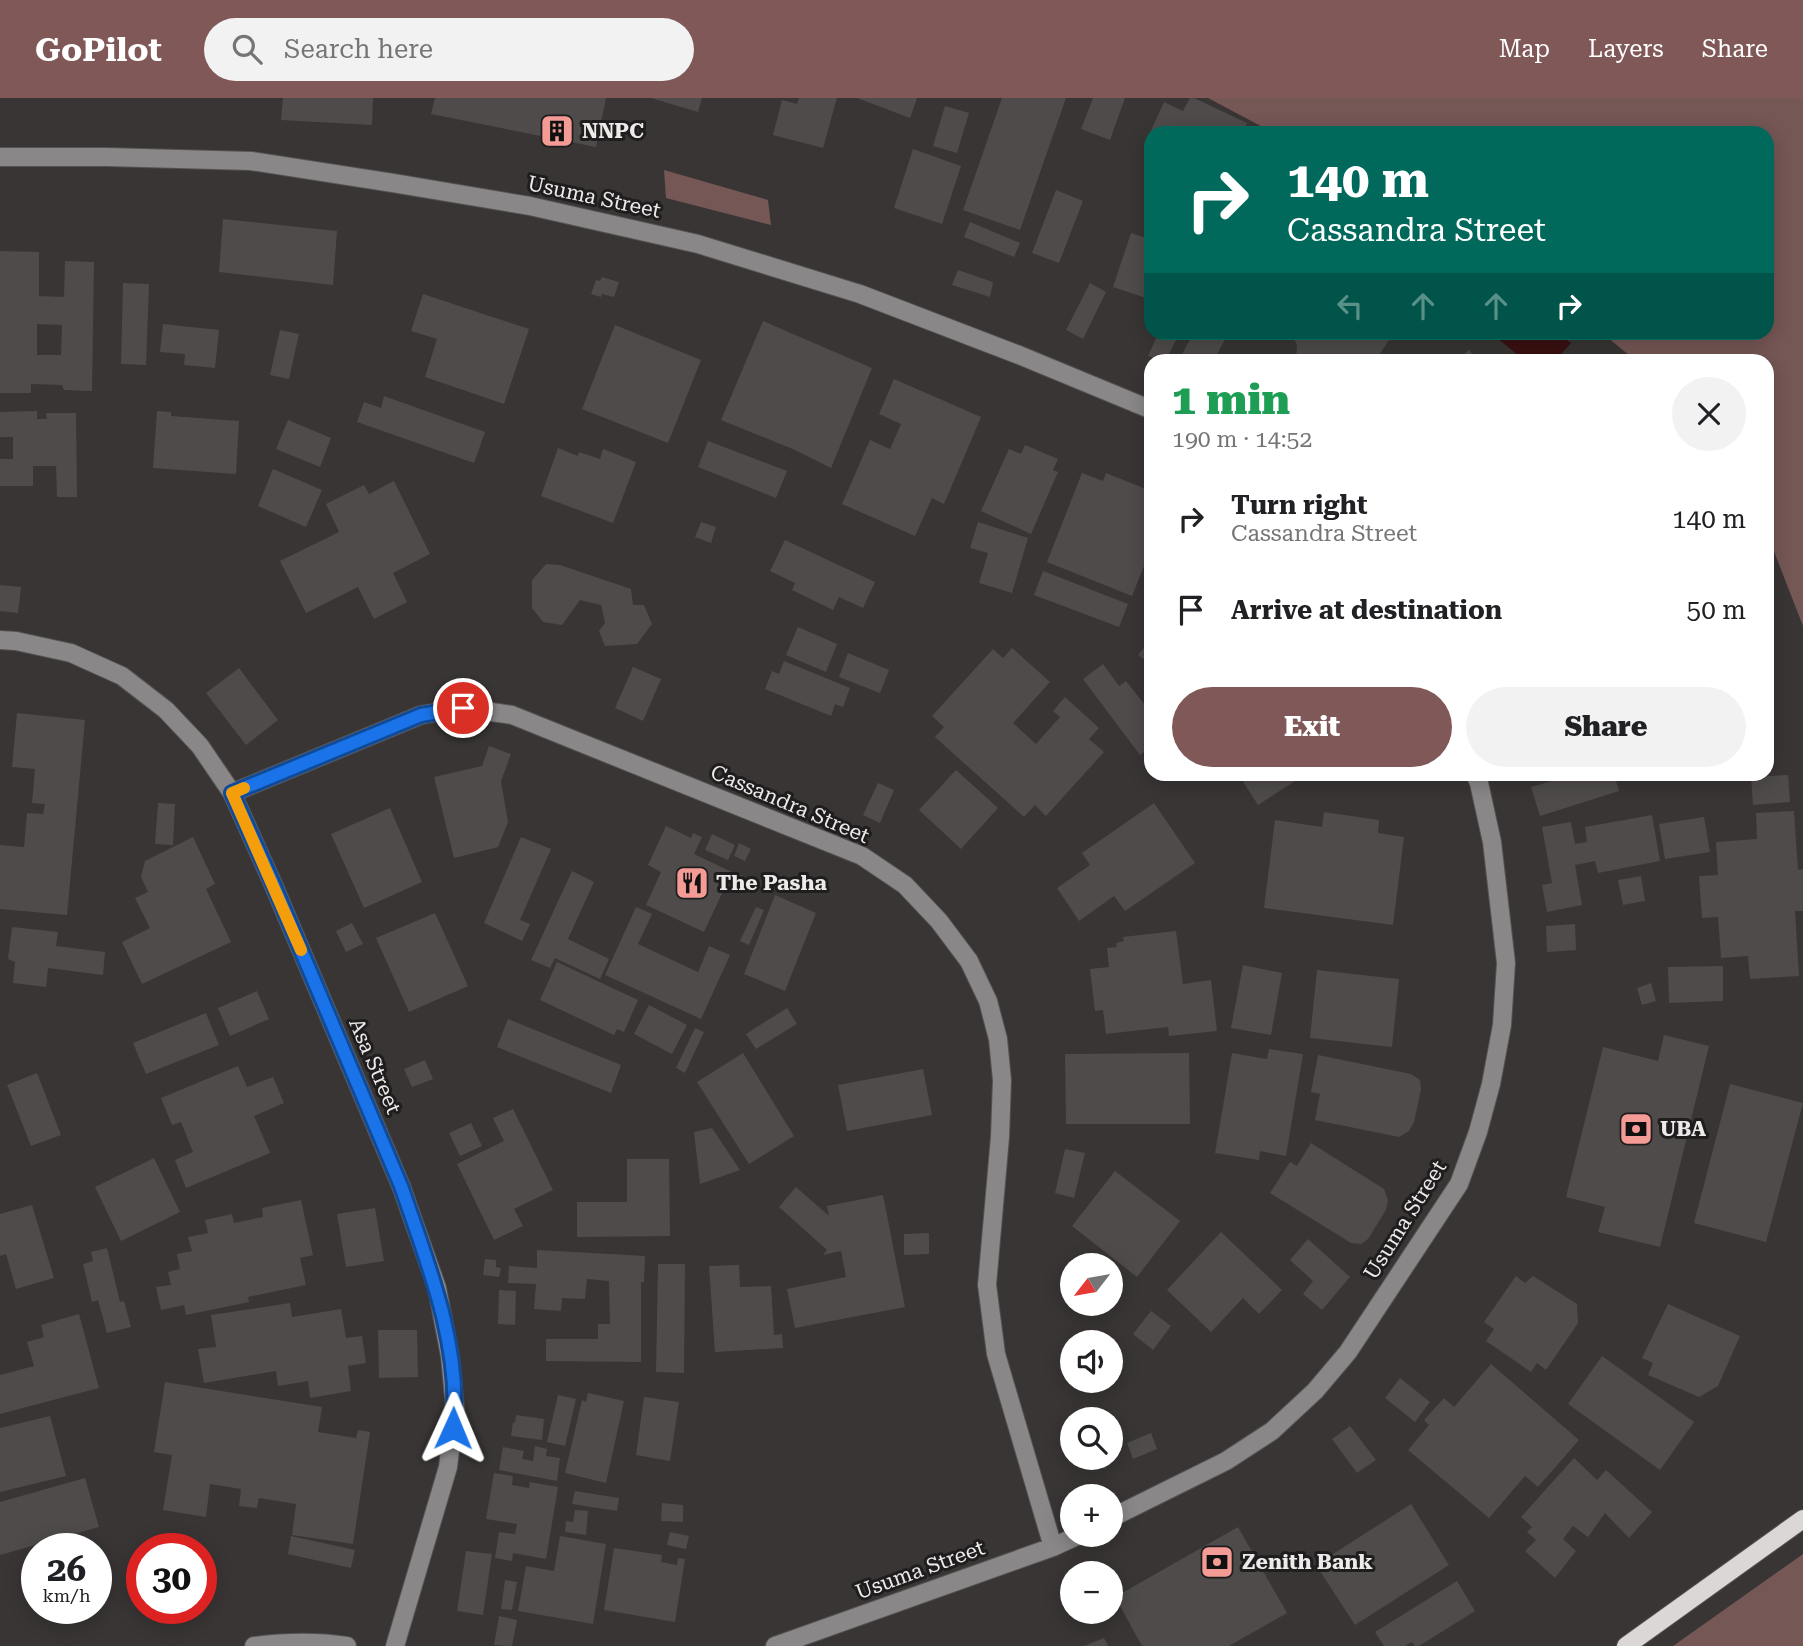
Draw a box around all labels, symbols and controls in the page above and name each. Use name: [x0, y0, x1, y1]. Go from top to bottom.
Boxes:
search box: [204, 18, 694, 81]
text: GoPilot: [35, 30, 162, 69]
icon: search: [228, 30, 266, 68]
text: Search here: [284, 34, 433, 64]
text: Map: [1499, 35, 1550, 63]
text: Layers: [1588, 35, 1664, 63]
text: Share: [1702, 35, 1768, 63]
building icon: NNPC: [538, 112, 576, 150]
place label: NNPC: [582, 119, 644, 143]
text: 140 m: [1287, 152, 1429, 209]
icon: right: [1172, 154, 1263, 245]
street label: Usuma Street: [525, 171, 663, 223]
text: Cassandra Street: [1287, 211, 1546, 249]
icon: left: [1331, 287, 1369, 325]
icon: ahead: [1404, 287, 1442, 325]
icon: ahead: [1477, 287, 1515, 325]
icon: right: [1550, 287, 1588, 325]
text: 1 min: [1172, 375, 1290, 424]
button: close: [1672, 377, 1746, 451]
text: 190 m · 14:52: [1172, 426, 1312, 453]
text: Turn right: [1231, 490, 1367, 520]
icon: right: [1172, 500, 1210, 538]
text: 140 m: [1672, 504, 1746, 534]
text: Cassandra Street: [1231, 520, 1417, 547]
icon: arrive: [1172, 591, 1210, 629]
text: Arrive at destination: [1231, 595, 1502, 625]
text: 50 m: [1687, 595, 1746, 625]
pin: [433, 678, 493, 738]
button: Exit: [1172, 687, 1452, 767]
button: Share: [1466, 687, 1746, 767]
icon: arrive: [444, 689, 482, 727]
street label: Cassandra Street: [707, 760, 873, 848]
restaurant icon: The Pasha: [673, 864, 711, 902]
place label: The Pasha: [716, 871, 827, 895]
street label: Asa Street: [344, 1015, 406, 1118]
bank icon: UBA: [1617, 1110, 1655, 1148]
place label: UBA: [1660, 1117, 1706, 1141]
street label: Usuma Street: [1359, 1156, 1451, 1284]
north arrow: [1060, 1253, 1124, 1316]
map controls: [1060, 1253, 1123, 1624]
button: sound: [1060, 1330, 1123, 1393]
position arrow: [416, 1391, 490, 1465]
button: search: [1060, 1407, 1123, 1470]
button: +: [1060, 1484, 1123, 1547]
speed limit sign: 30: [126, 1533, 217, 1624]
street label: Usuma Street: [852, 1535, 988, 1604]
bank icon: Zenith Bank: [1198, 1543, 1236, 1581]
text: 26: [47, 1549, 86, 1590]
place label: Zenith Bank: [1242, 1550, 1373, 1574]
button: −: [1060, 1561, 1123, 1624]
text: km/h: [42, 1585, 91, 1606]

